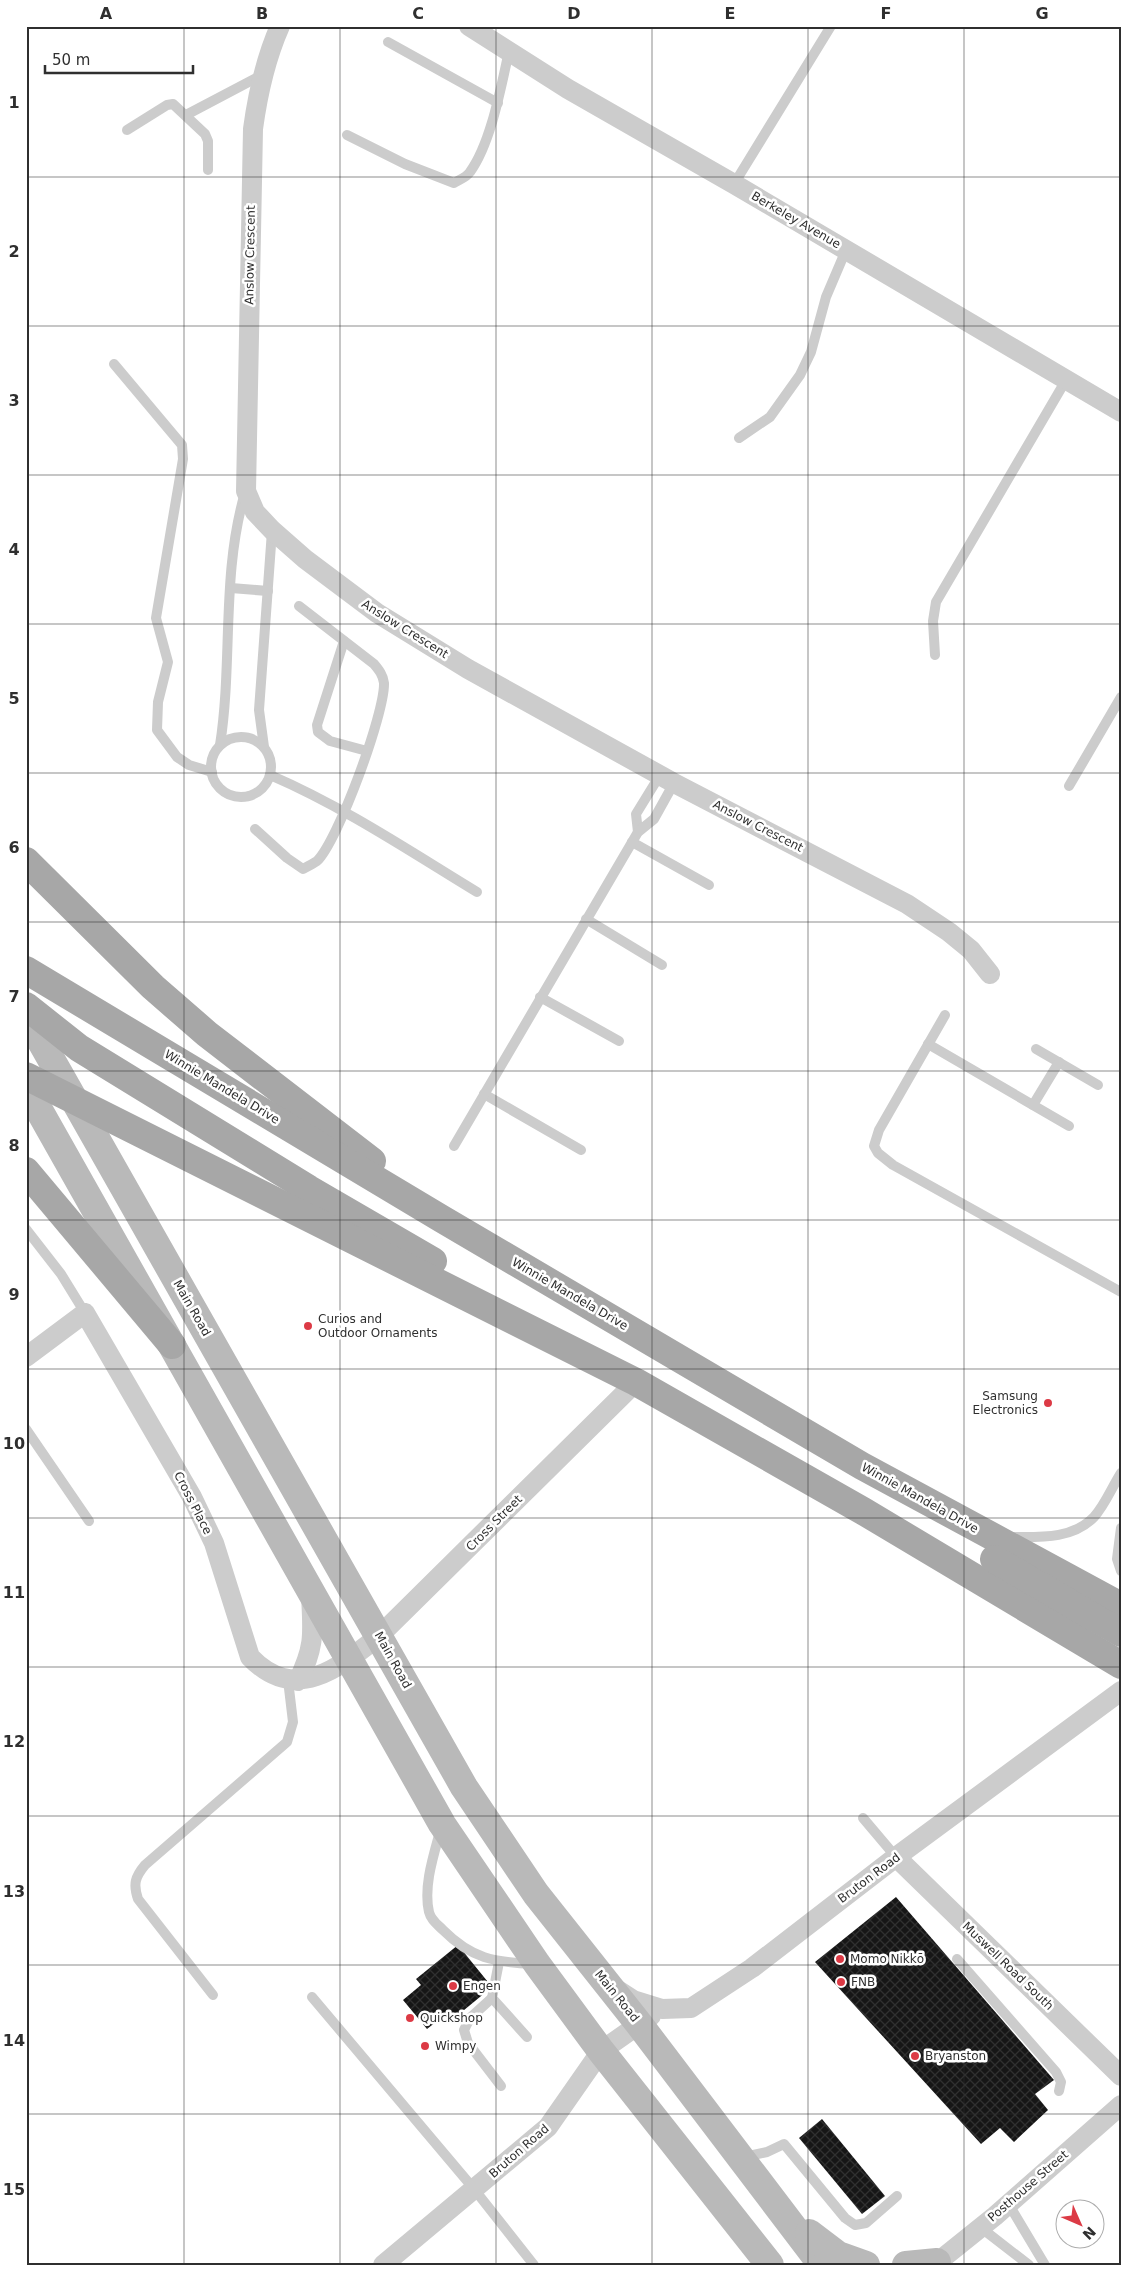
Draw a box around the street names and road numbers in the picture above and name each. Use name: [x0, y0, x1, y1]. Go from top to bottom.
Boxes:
street label: Berkeley Avenue: [749, 189, 843, 251]
street label: Anslow Crescent: [242, 205, 258, 305]
street label: Anslow Crescent: [359, 597, 451, 661]
street label: Anslow Crescent: [711, 797, 806, 855]
street label: Winnie Mandela Drive: [162, 1047, 282, 1127]
street label: Winnie Mandela Drive: [510, 1255, 630, 1333]
street label: Main Road: [170, 1277, 214, 1339]
street label: Winnie Mandela Drive: [859, 1460, 981, 1536]
street label: Cross Place: [171, 1469, 215, 1537]
street label: Cross Street: [463, 1492, 525, 1554]
street label: Main Road: [372, 1629, 414, 1691]
street label: Bruton Road: [835, 1850, 903, 1906]
street label: Muswell Road South: [960, 1919, 1056, 2013]
street label: Main Road: [592, 1967, 642, 2025]
street label: Bruton Road: [486, 2121, 552, 2181]
street label: Posthouse Street: [985, 2147, 1071, 2225]

